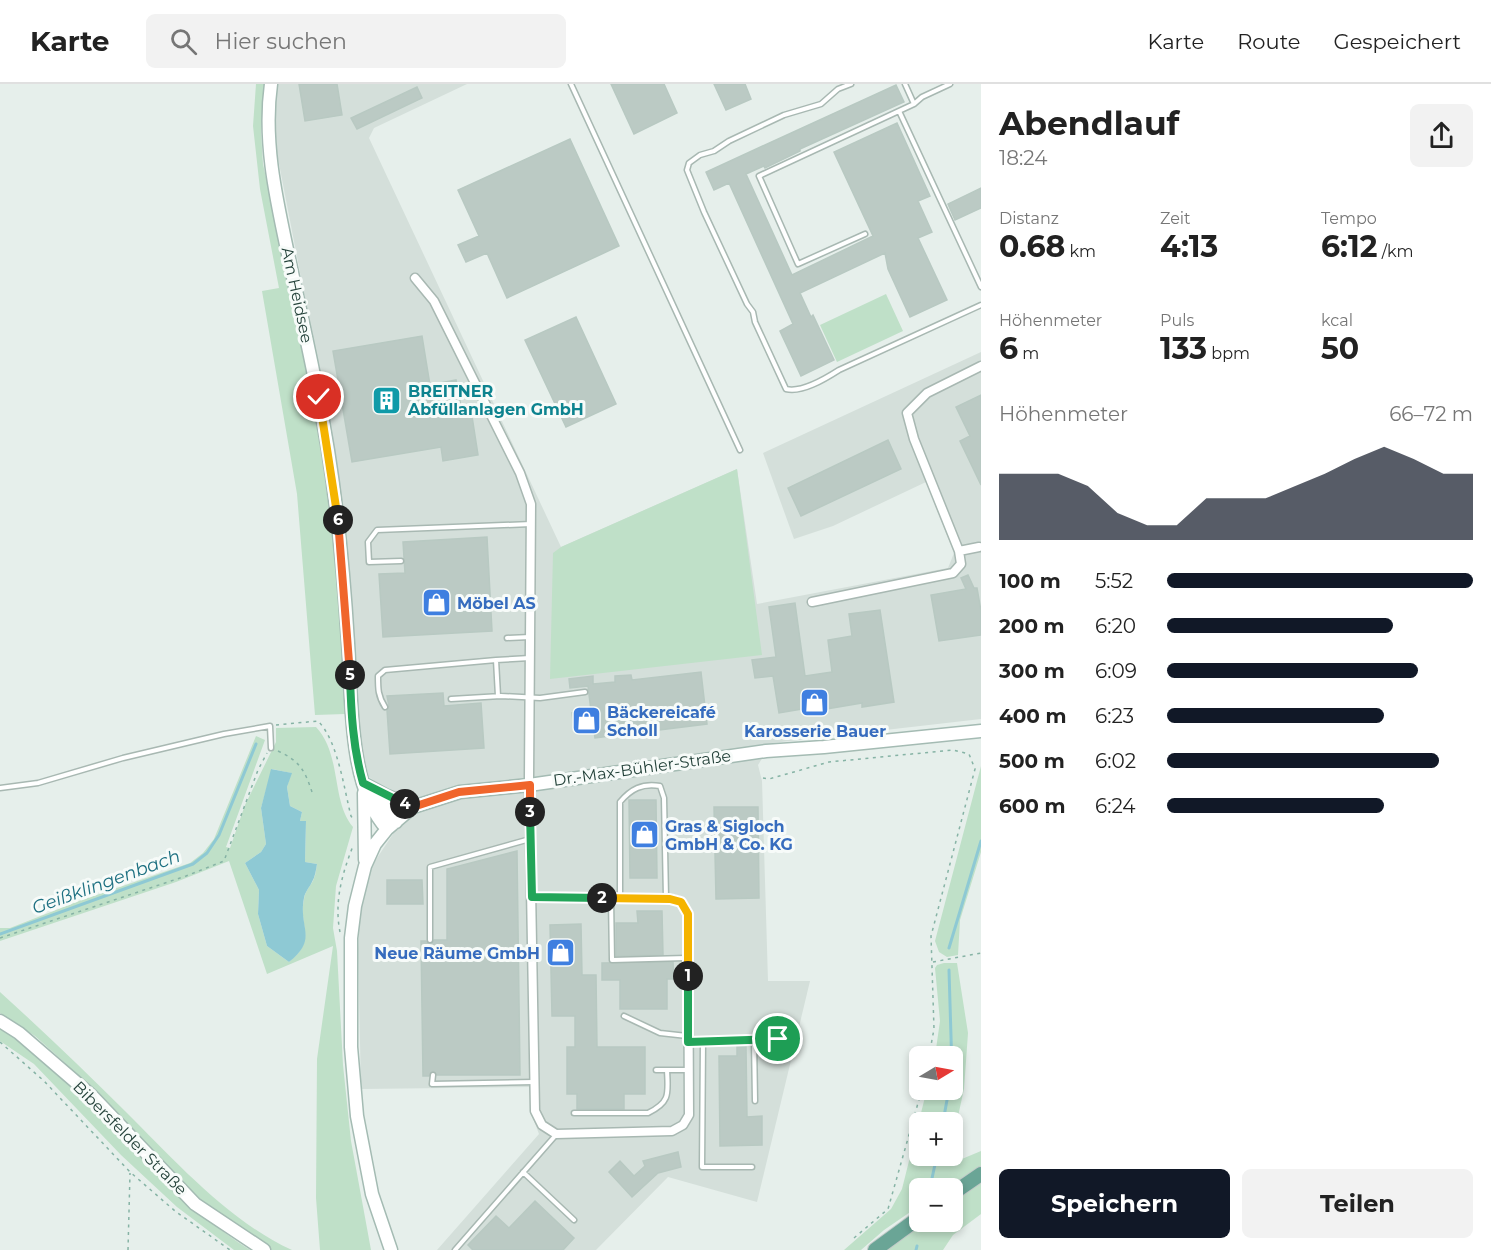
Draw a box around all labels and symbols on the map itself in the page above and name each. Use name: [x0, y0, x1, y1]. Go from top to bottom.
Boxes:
street label: Am Heidsee: [278, 245, 316, 345]
pin: [293, 371, 344, 422]
place label: BREITNER Abfüllanlagen GmbH: [407, 382, 584, 419]
building icon: BREITNER Abfüllanlagen GmbH: [371, 384, 403, 416]
pin: 6: [323, 505, 353, 535]
shop icon: Möbel AS: [420, 587, 452, 619]
place label: Möbel AS: [457, 594, 536, 613]
pin: 5: [335, 660, 365, 690]
shop icon: Karosserie Bauer: [799, 687, 831, 719]
place label: Bäckereicafé Scholl: [607, 703, 716, 740]
shop icon: Bäckereicafé Scholl: [570, 705, 602, 737]
place label: Karosserie Bauer: [744, 722, 886, 741]
street label: Dr.-Max-Bühler-Straße: [552, 746, 732, 790]
pin: 4: [390, 789, 420, 819]
pin: 3: [515, 797, 545, 827]
place label: Gras & Sigloch GmbH & Co. KG: [665, 817, 793, 854]
shop icon: Gras & Sigloch GmbH & Co. KG: [628, 819, 660, 851]
water label: Geißklingenbach: [29, 845, 183, 919]
pin: 2: [587, 883, 617, 913]
shop icon: Neue Räume GmbH: [545, 937, 577, 969]
place label: Neue Räume GmbH: [374, 944, 540, 963]
pin: 1: [673, 961, 703, 991]
pin: [752, 1013, 803, 1064]
north arrow: [909, 1046, 963, 1100]
street label: Bibersfelder Straße: [69, 1077, 191, 1199]

